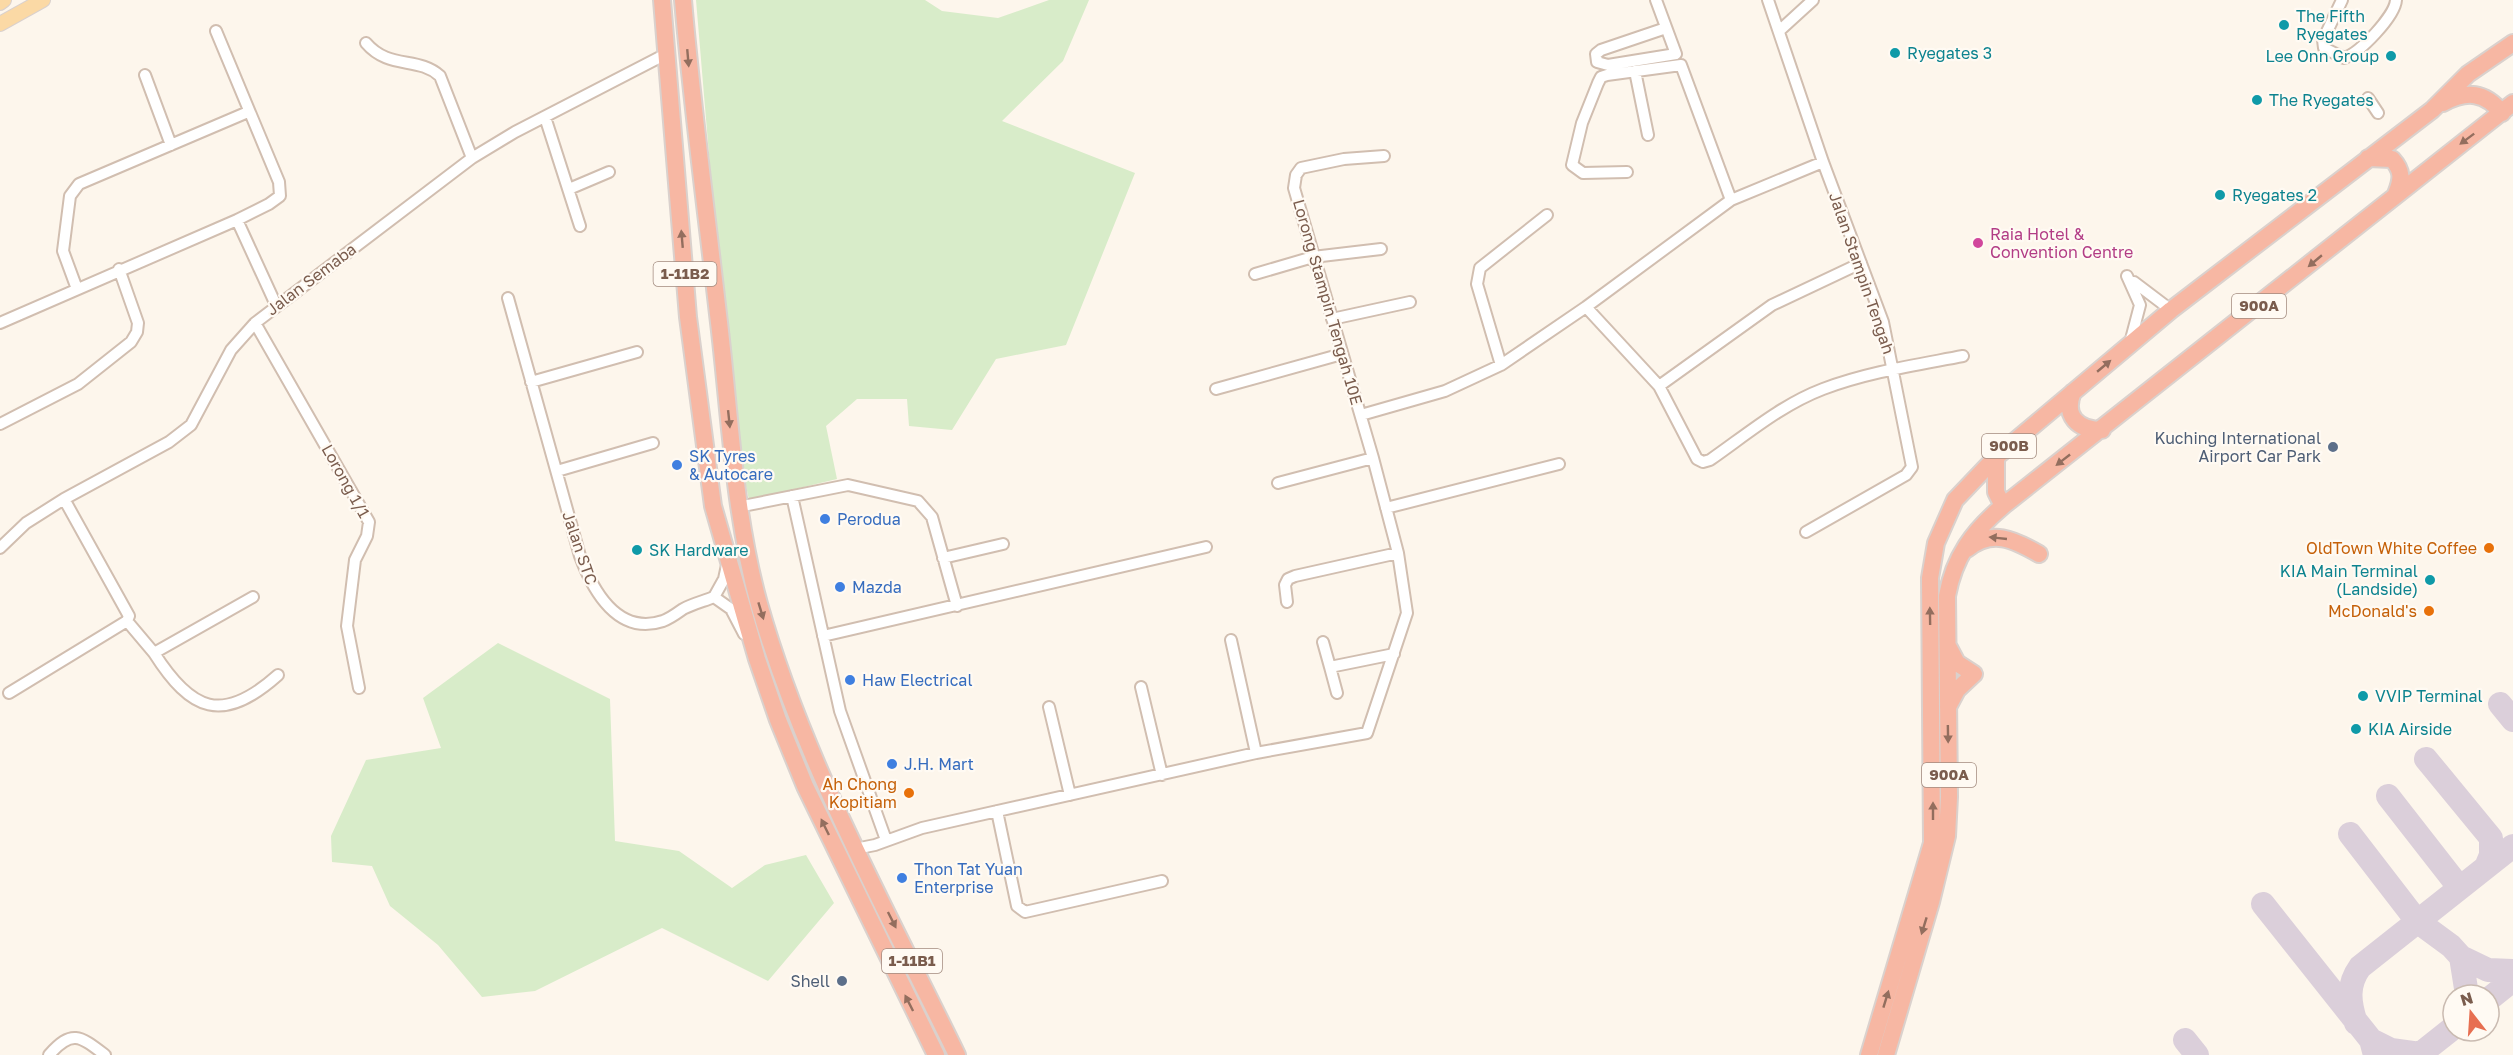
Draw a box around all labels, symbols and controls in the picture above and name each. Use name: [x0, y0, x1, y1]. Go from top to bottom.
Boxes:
place label: The Fifth Ryegates: [2296, 6, 2368, 44]
marker: The Fifth Ryegates: [2277, 18, 2291, 32]
place label: Ryegates 3: [1907, 43, 1992, 63]
marker: Ryegates 3: [1888, 46, 1902, 60]
place label: Lee Onn Group: [2265, 46, 2379, 66]
one-way arrow: [683, 49, 693, 68]
marker: Lee Onn Group: [2384, 49, 2398, 63]
place label: The Ryegates: [2269, 90, 2374, 110]
marker: The Ryegates: [2250, 93, 2264, 107]
one-way arrow: [2459, 133, 2475, 146]
place label: Ryegates 2: [2232, 185, 2317, 205]
marker: Ryegates 2: [2213, 188, 2227, 202]
street label: Jalan Stampin Tengah: [1825, 190, 1899, 356]
street label: Lorong Stampin Tengah 10E: [1289, 197, 1367, 407]
place label: Raia Hotel & Convention Centre: [1990, 224, 2133, 262]
one-way arrow: [677, 229, 686, 248]
marker: Raia Hotel & Convention Centre: [1971, 236, 1985, 250]
street label: Jalan Semaba: [262, 239, 360, 319]
one-way arrow: [2308, 254, 2323, 267]
road number: 1-11B2: [654, 262, 716, 286]
road number: 900A: [2232, 294, 2286, 318]
one-way arrow: [2096, 360, 2111, 373]
one-way arrow: [724, 409, 734, 428]
place label: Kuching International Airport Car Park: [2154, 428, 2321, 466]
road number: 900B: [1982, 434, 2036, 458]
marker: Kuching International Airport Car Park: [2326, 440, 2340, 454]
street label: Lorong 1/1: [318, 441, 375, 522]
place label: SK Tyres & Autocare: [689, 446, 773, 484]
one-way arrow: [2055, 454, 2071, 466]
marker: SK Tyres & Autocare: [670, 458, 684, 472]
street label: Jalan STC: [558, 509, 602, 588]
place label: Perodua: [837, 509, 901, 529]
marker: Perodua: [818, 512, 832, 526]
one-way arrow: [1989, 533, 2008, 543]
place label: OldTown White Coffee: [2306, 538, 2477, 558]
place label: SK Hardware: [649, 540, 748, 560]
marker: OldTown White Coffee: [2482, 541, 2496, 555]
marker: SK Hardware: [630, 543, 644, 557]
place label: KIA Main Terminal (Landside): [2280, 561, 2418, 599]
marker: KIA Main Terminal (Landside): [2423, 573, 2437, 587]
place label: Mazda: [852, 577, 902, 597]
marker: Mazda: [833, 580, 847, 594]
place label: McDonald's: [2328, 601, 2417, 621]
one-way arrow: [757, 602, 767, 620]
marker: McDonald's: [2422, 604, 2436, 618]
one-way arrow: [1925, 606, 1935, 625]
place label: Haw Electrical: [862, 670, 973, 690]
marker: Haw Electrical: [843, 673, 857, 687]
place label: VVIP Terminal: [2375, 686, 2483, 706]
marker: VVIP Terminal: [2356, 689, 2370, 703]
place label: KIA Airside: [2368, 719, 2452, 739]
marker: KIA Airside: [2349, 722, 2363, 736]
one-way arrow: [1943, 724, 1953, 743]
place label: J.H. Mart: [904, 754, 974, 774]
marker: J.H. Mart: [885, 757, 899, 771]
road number: 900A: [1922, 763, 1976, 787]
place label: Ah Chong Kopitiam: [822, 774, 897, 812]
marker: Ah Chong Kopitiam: [902, 786, 916, 800]
one-way arrow: [1928, 801, 1938, 820]
one-way arrow: [821, 818, 830, 835]
place label: Thon Tat Yuan Enterprise: [914, 859, 1023, 897]
marker: Thon Tat Yuan Enterprise: [895, 871, 909, 885]
one-way arrow: [887, 912, 896, 929]
one-way arrow: [1919, 917, 1928, 935]
road number: 1-11B1: [882, 949, 942, 973]
place label: Shell: [790, 971, 830, 991]
marker: Shell: [835, 974, 849, 988]
north arrow: [2441, 983, 2501, 1043]
text: N: [2458, 987, 2475, 1010]
one-way arrow: [1882, 990, 1892, 1008]
one-way arrow: [904, 994, 914, 1011]

